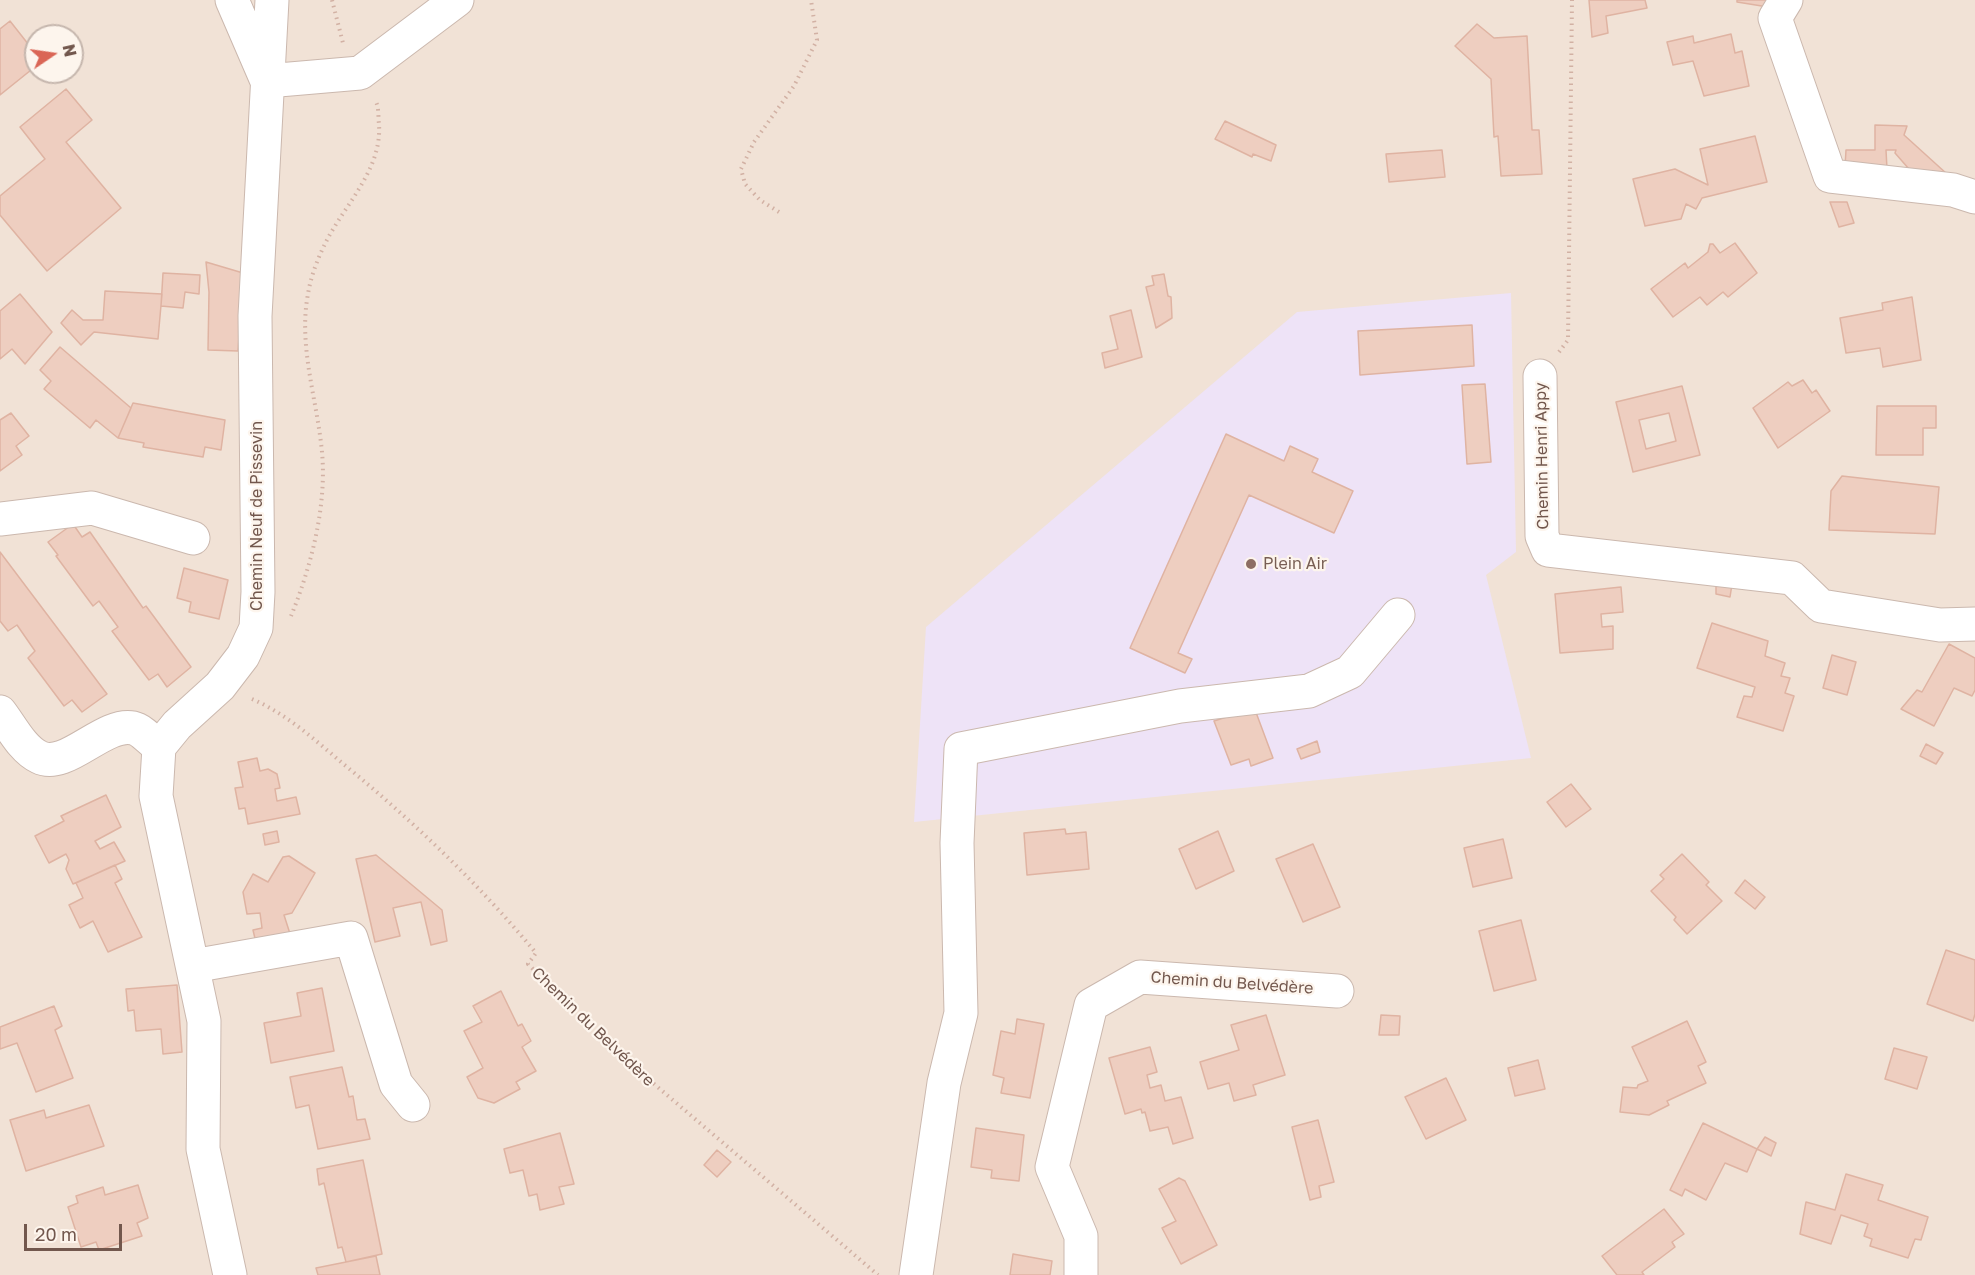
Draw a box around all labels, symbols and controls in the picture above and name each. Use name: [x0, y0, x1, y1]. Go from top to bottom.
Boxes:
north arrow: [24, 24, 84, 84]
text: N: [58, 42, 81, 59]
street label: Chemin Henri Appy: [1531, 382, 1553, 530]
street label: Chemin Neuf de Pissevin: [247, 421, 267, 611]
place label: Plein Air: [1263, 554, 1327, 574]
marker: Plein Air: [1244, 557, 1258, 571]
street label: Chemin du Belvédère: [528, 963, 658, 1091]
street label: Chemin du Belvédère: [1150, 968, 1314, 998]
scale bar: [27, 1212, 124, 1250]
text: 20 m: [35, 1223, 77, 1245]

